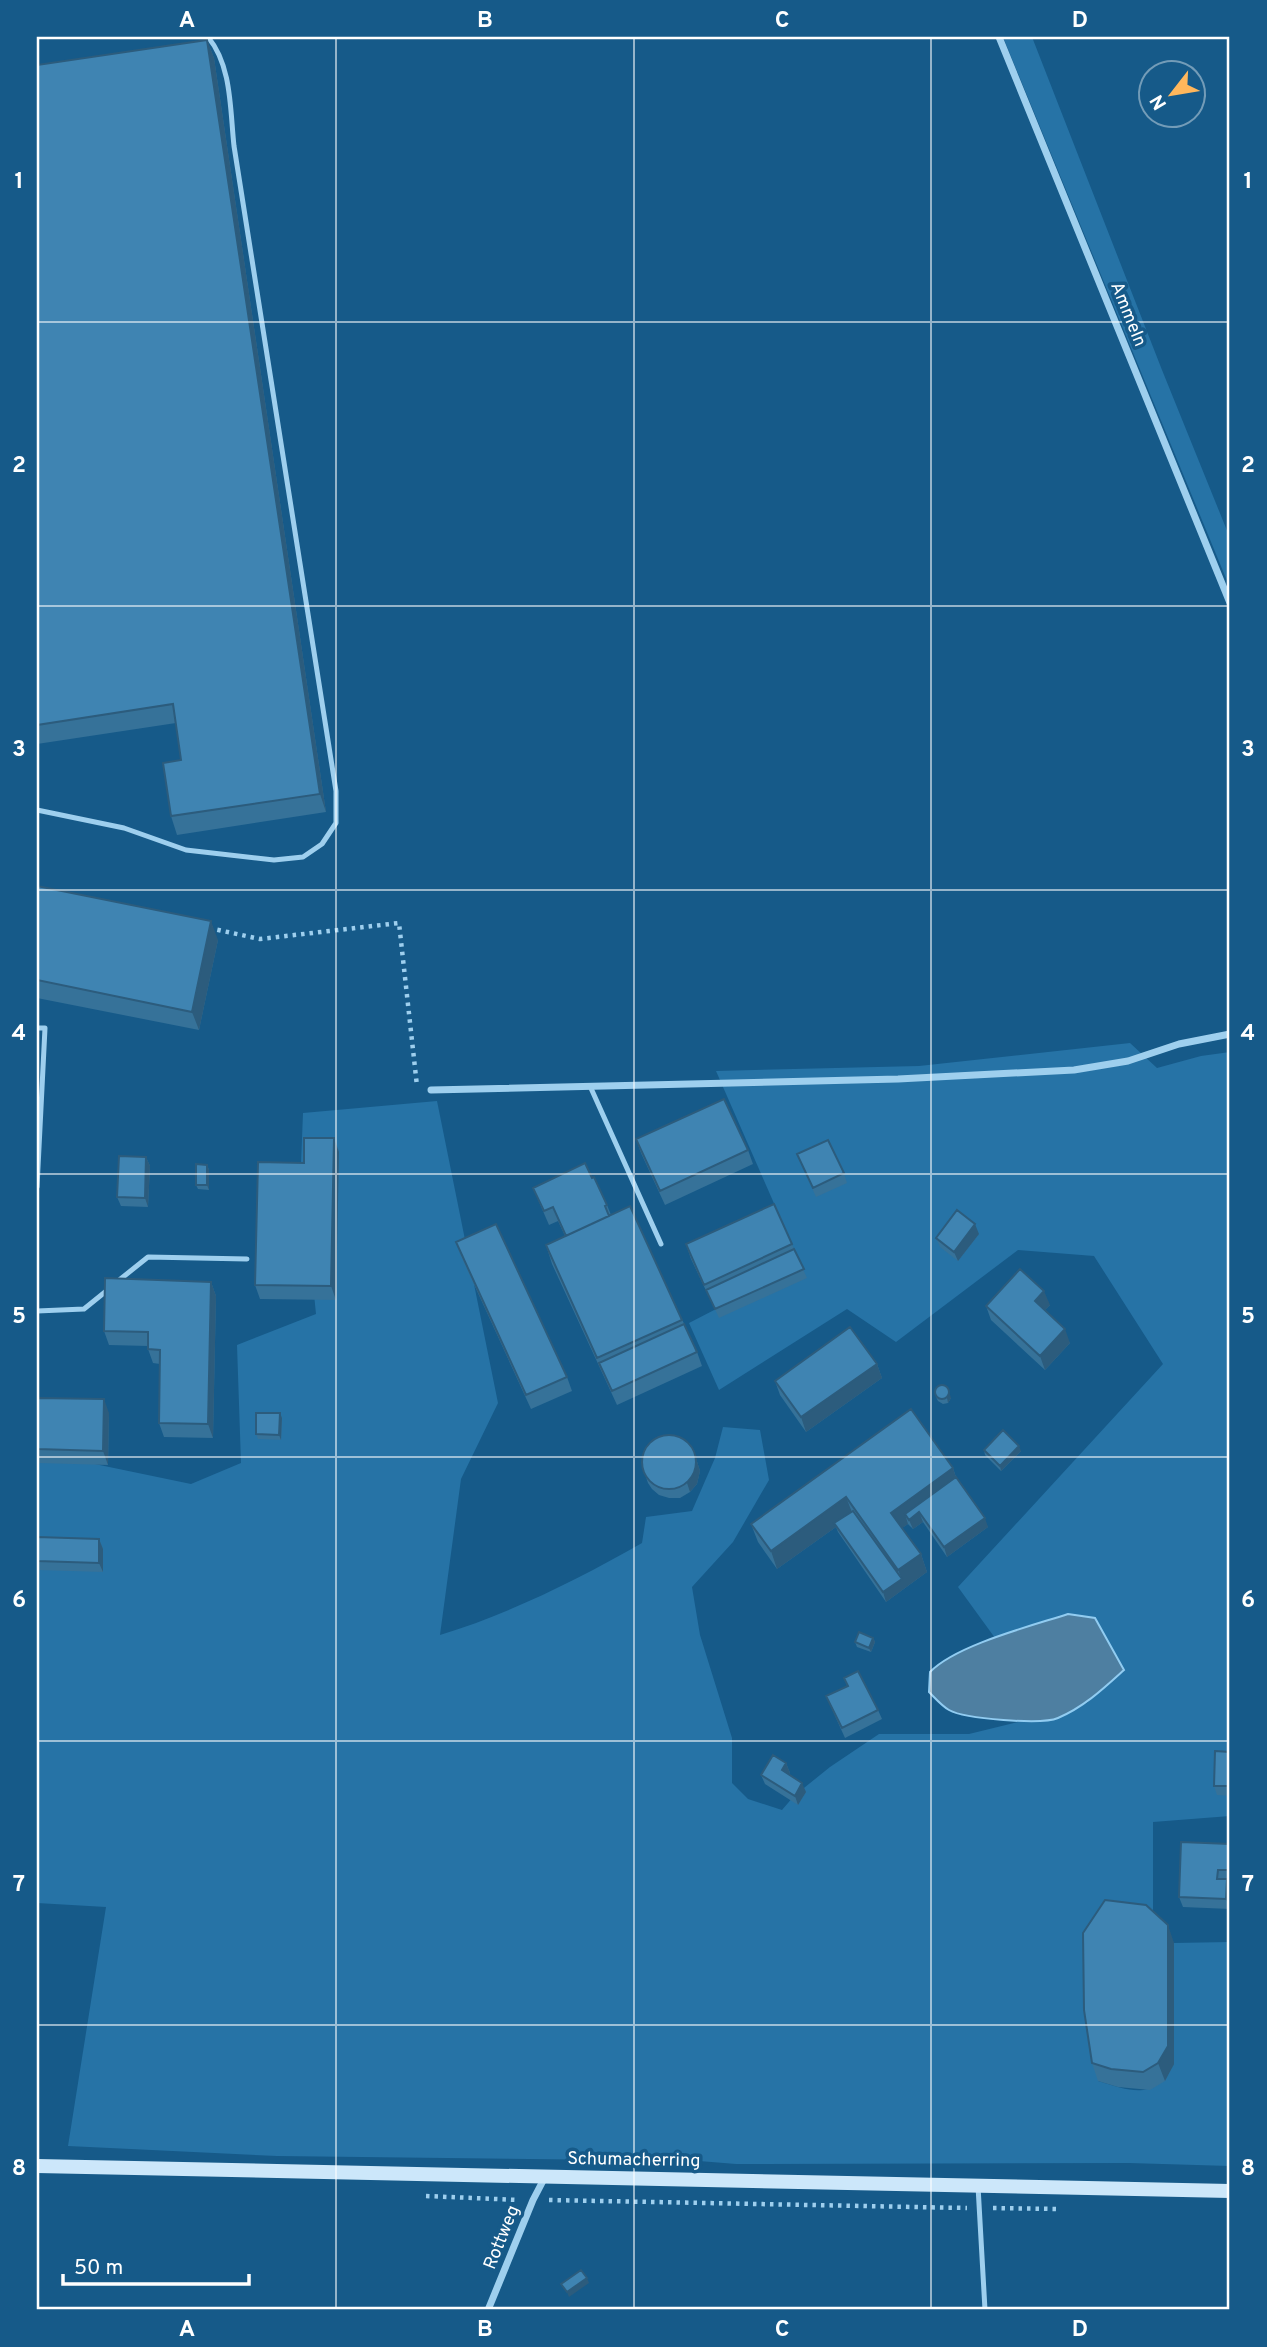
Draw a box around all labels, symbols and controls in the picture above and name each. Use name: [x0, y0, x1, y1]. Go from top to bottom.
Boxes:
text: A: [179, 7, 195, 36]
text: B: [477, 7, 493, 36]
text: C: [775, 7, 789, 36]
text: D: [1072, 7, 1088, 36]
north arrow: [1138, 60, 1208, 130]
text: N: [1145, 90, 1173, 114]
text: 1: [14, 168, 24, 197]
text: 1: [1243, 168, 1253, 197]
street label: Ammeln: [1104, 279, 1151, 350]
text: 2: [12, 452, 26, 481]
text: 2: [1241, 452, 1255, 481]
text: 3: [12, 736, 26, 765]
text: 3: [1241, 736, 1255, 765]
text: 4: [12, 1020, 26, 1049]
text: 4: [1241, 1020, 1255, 1049]
text: 5: [12, 1303, 26, 1332]
text: 5: [1241, 1303, 1255, 1332]
text: 6: [12, 1587, 26, 1616]
text: 6: [1241, 1587, 1255, 1616]
text: 7: [13, 1871, 25, 1900]
text: 7: [1242, 1871, 1254, 1900]
street label: Schumacherring: [567, 2148, 701, 2173]
text: 8: [12, 2155, 26, 2184]
text: 8: [1241, 2155, 1255, 2184]
street label: Rottweg: [479, 2202, 526, 2273]
scale bar: [63, 2242, 248, 2286]
text: 50 m: [74, 2255, 123, 2282]
text: A: [179, 2316, 195, 2345]
text: B: [477, 2316, 493, 2345]
text: C: [775, 2316, 789, 2345]
text: D: [1072, 2316, 1088, 2345]

